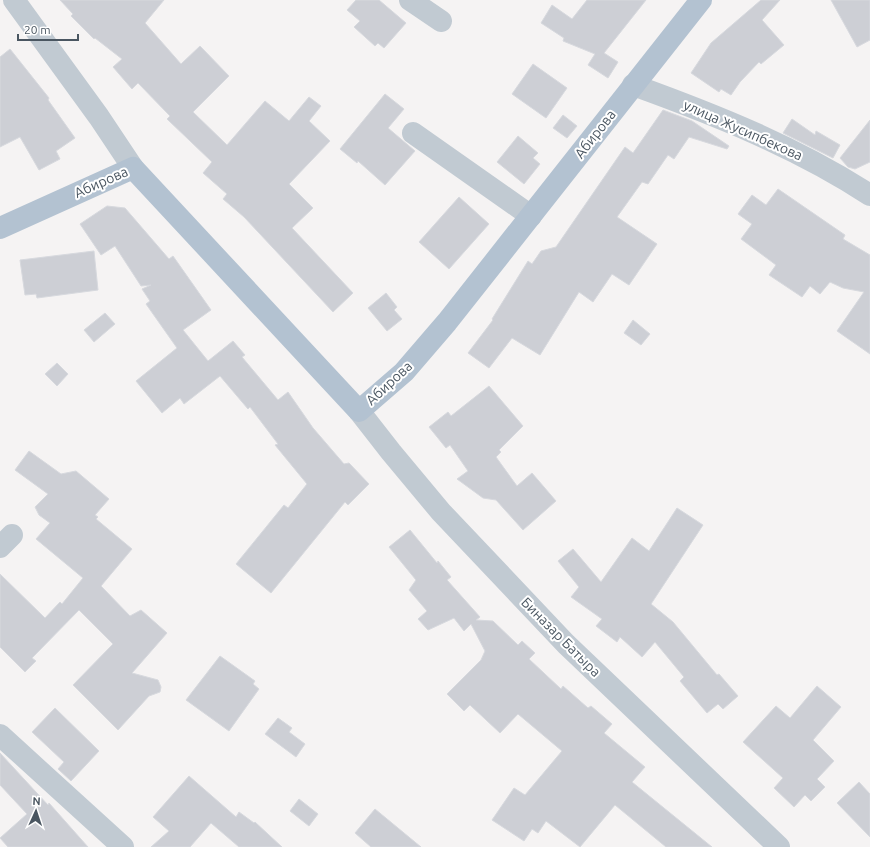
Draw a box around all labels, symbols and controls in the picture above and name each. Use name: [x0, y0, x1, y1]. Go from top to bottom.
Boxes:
scale bar: [18, 16, 78, 42]
text: 20 m: [24, 23, 51, 36]
street label: улица Жусипбекова: [681, 97, 805, 163]
street label: Абирова: [571, 107, 619, 161]
street label: Абирова: [72, 163, 130, 201]
street label: Абирова: [363, 358, 415, 408]
street label: Биназар Батыра: [518, 594, 604, 680]
north arrow: [16, 791, 56, 831]
text: N: [32, 795, 41, 807]

